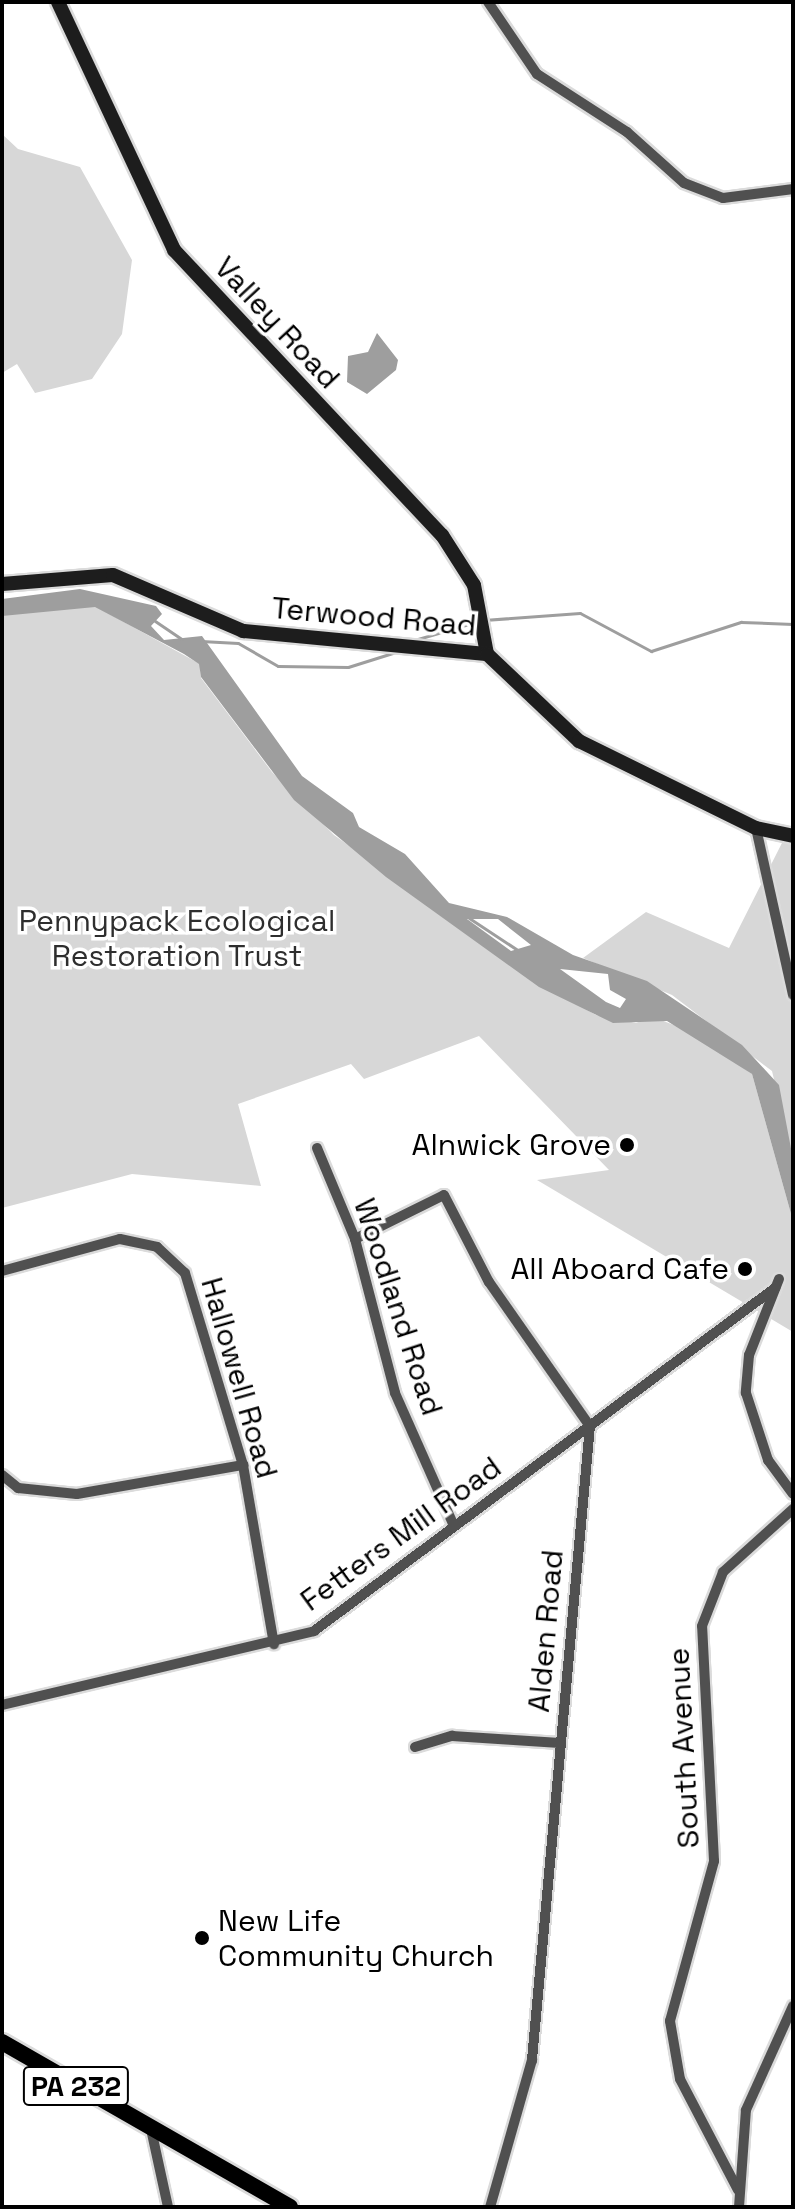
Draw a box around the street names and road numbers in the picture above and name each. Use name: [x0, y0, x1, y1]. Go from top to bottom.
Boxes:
street label: Valley Road: [207, 250, 347, 396]
street label: Terwood Road: [270, 590, 478, 644]
street label: Woodland Road: [346, 1194, 450, 1420]
street label: Hallowell Road: [193, 1273, 285, 1483]
street label: Fetters Mill Road: [294, 1449, 508, 1619]
street label: Alden Road: [521, 1548, 571, 1714]
street label: South Avenue: [661, 1647, 707, 1849]
road number: PA 232: [22, 2062, 130, 2110]

